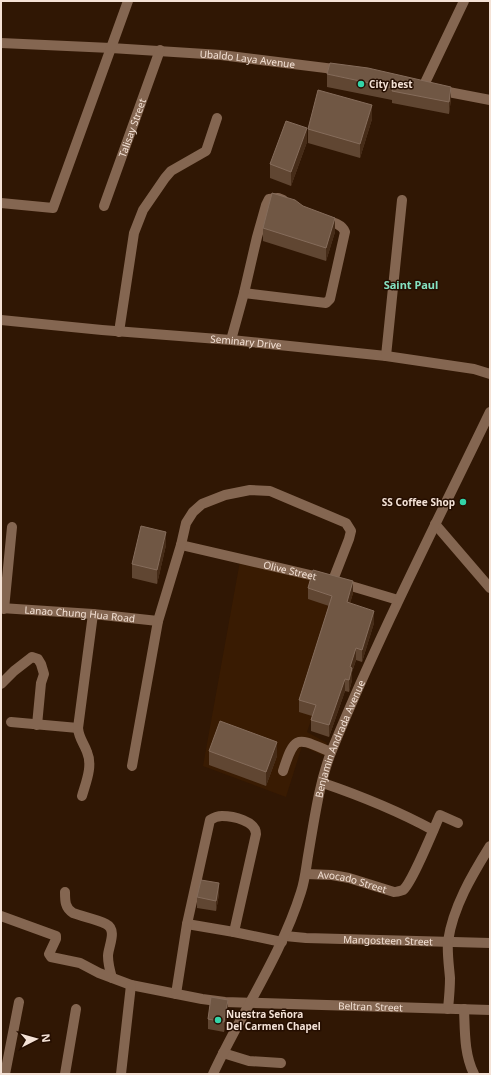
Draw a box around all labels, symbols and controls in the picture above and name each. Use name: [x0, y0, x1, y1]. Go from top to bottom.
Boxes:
street label: Ubaldo Laya Avenue: [199, 47, 296, 71]
place label: City best: [369, 77, 413, 91]
marker: City best: [356, 79, 366, 89]
street label: Talisay Street: [115, 96, 149, 159]
district label: Saint Paul: [384, 277, 438, 292]
street label: Seminary Drive: [210, 331, 283, 352]
place label: SS Coffee Shop: [382, 495, 455, 509]
marker: SS Coffee Shop: [458, 497, 468, 507]
street label: Olive Street: [262, 557, 318, 583]
street label: Lanao Chung Hua Road: [24, 603, 136, 625]
street label: Benjamin Andrada Avenue: [311, 677, 368, 799]
street label: Avocado Street: [317, 867, 389, 896]
street label: Mangosteen Street: [343, 932, 433, 948]
street label: Beltran Street: [338, 998, 403, 1014]
place label: Nuestra Señora Del Carmen Chapel: [226, 1007, 321, 1033]
marker: Nuestra Señora Del Carmen Chapel: [213, 1015, 223, 1025]
north arrow: [16, 1019, 56, 1059]
text: N: [39, 1033, 54, 1043]

